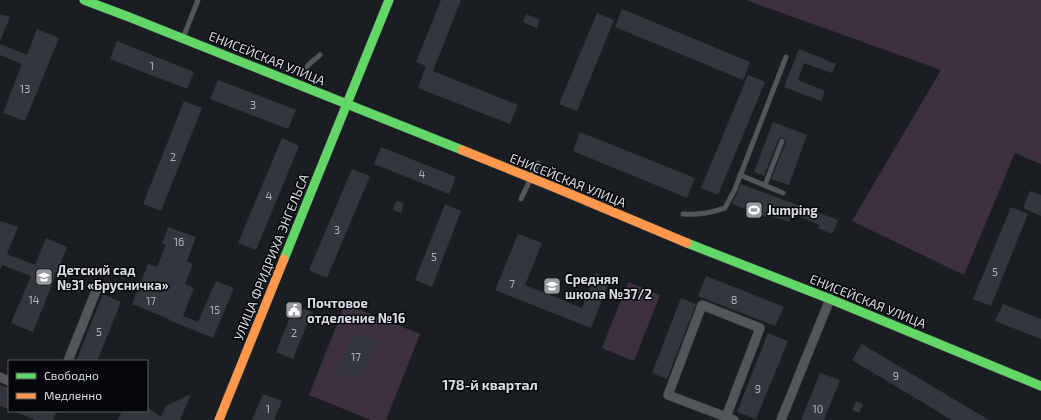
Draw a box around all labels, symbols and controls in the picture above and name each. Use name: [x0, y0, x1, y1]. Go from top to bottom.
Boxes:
street label: ЕНИСЕЙСКАЯ УЛИЦА: [206, 27, 328, 89]
house number: 1: [150, 59, 154, 72]
house number: 13: [20, 82, 30, 95]
house number: 3: [250, 98, 256, 111]
street label: ЕНИСЕЙСКАЯ УЛИЦА: [507, 149, 629, 211]
house number: 2: [170, 150, 176, 163]
house number: 4: [419, 167, 426, 180]
street label: УЛИЦА ФРИДРИХА ЭНГЕЛЬСА: [230, 171, 312, 343]
house number: 4: [266, 189, 273, 202]
sports icon: Jumping: [744, 200, 764, 220]
place label: Jumping: [767, 202, 818, 218]
house number: 3: [334, 223, 340, 236]
house number: 16: [174, 235, 184, 248]
house number: 5: [431, 250, 437, 263]
place label: Детский сад №31 «Брусничка»: [57, 262, 169, 293]
house number: 5: [992, 265, 998, 278]
school or university icon: Детский сад №31 «Брусничка»: [34, 267, 54, 287]
street label: ЕНИСЕЙСКАЯ УЛИЦА: [807, 270, 929, 332]
place label: Средняя школа №37/2: [565, 271, 652, 302]
school or university icon: Средняя школа №37/2: [542, 276, 562, 296]
house number: 7: [509, 277, 515, 290]
house number: 14: [28, 293, 40, 306]
house number: 8: [731, 293, 737, 306]
house number: 17: [146, 294, 156, 307]
place label: Почтовое отделение №16: [307, 295, 406, 326]
public building icon: Почтовое отделение №16: [284, 300, 304, 320]
house number: 15: [210, 303, 220, 316]
house number: 5: [96, 325, 102, 338]
house number: 2: [291, 326, 297, 339]
house number: 17: [351, 350, 361, 363]
legend: [8, 360, 148, 412]
text: Свободно: [44, 368, 99, 382]
house number: 9: [893, 369, 899, 382]
district label: 178-й квартал: [442, 376, 538, 393]
house number: 9: [755, 382, 761, 395]
text: Медленно: [44, 388, 102, 402]
house number: 1: [266, 402, 270, 415]
house number: 10: [812, 402, 824, 415]

